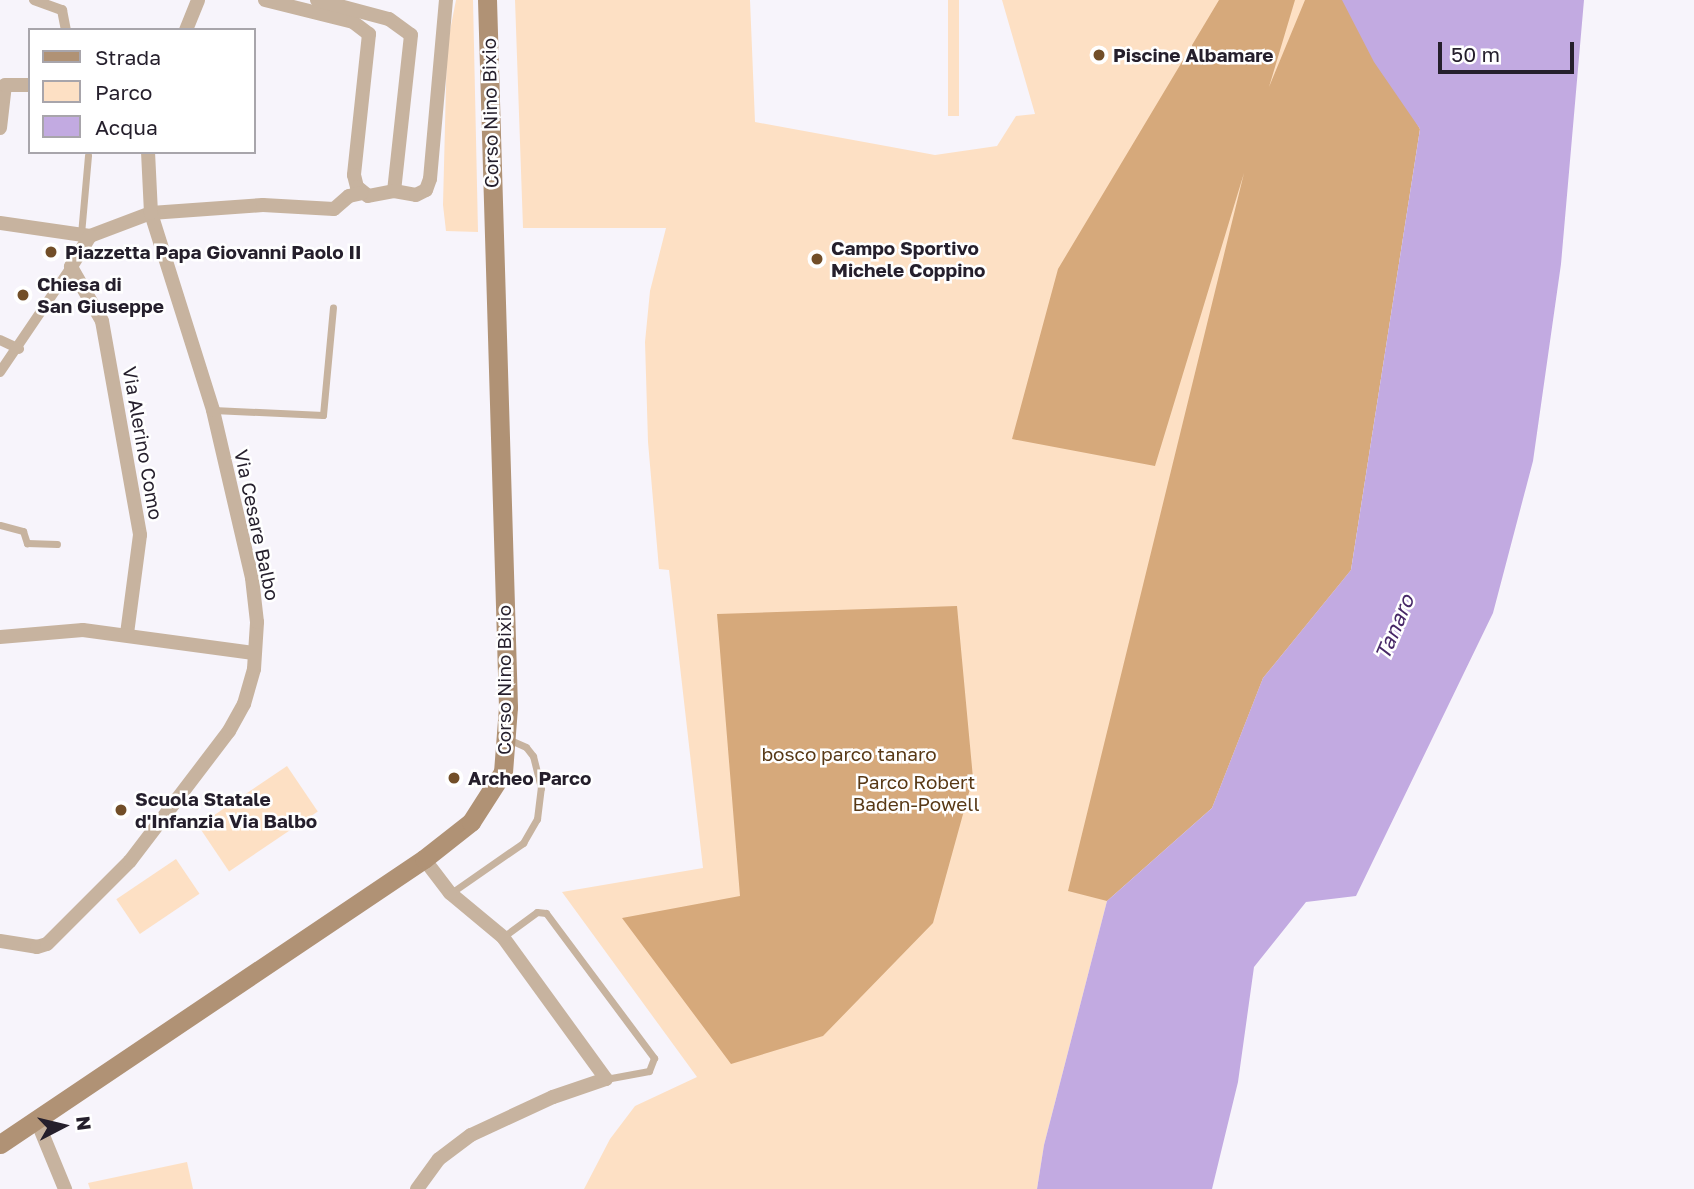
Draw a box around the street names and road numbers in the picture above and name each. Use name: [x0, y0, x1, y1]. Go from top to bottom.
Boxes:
street label: Corso Nino Bixio: [477, 38, 503, 188]
street label: Via Alerino Como: [118, 364, 168, 522]
street label: Via Cesare Balbo: [230, 447, 284, 603]
street label: Corso Nino Bixio: [493, 605, 515, 755]

